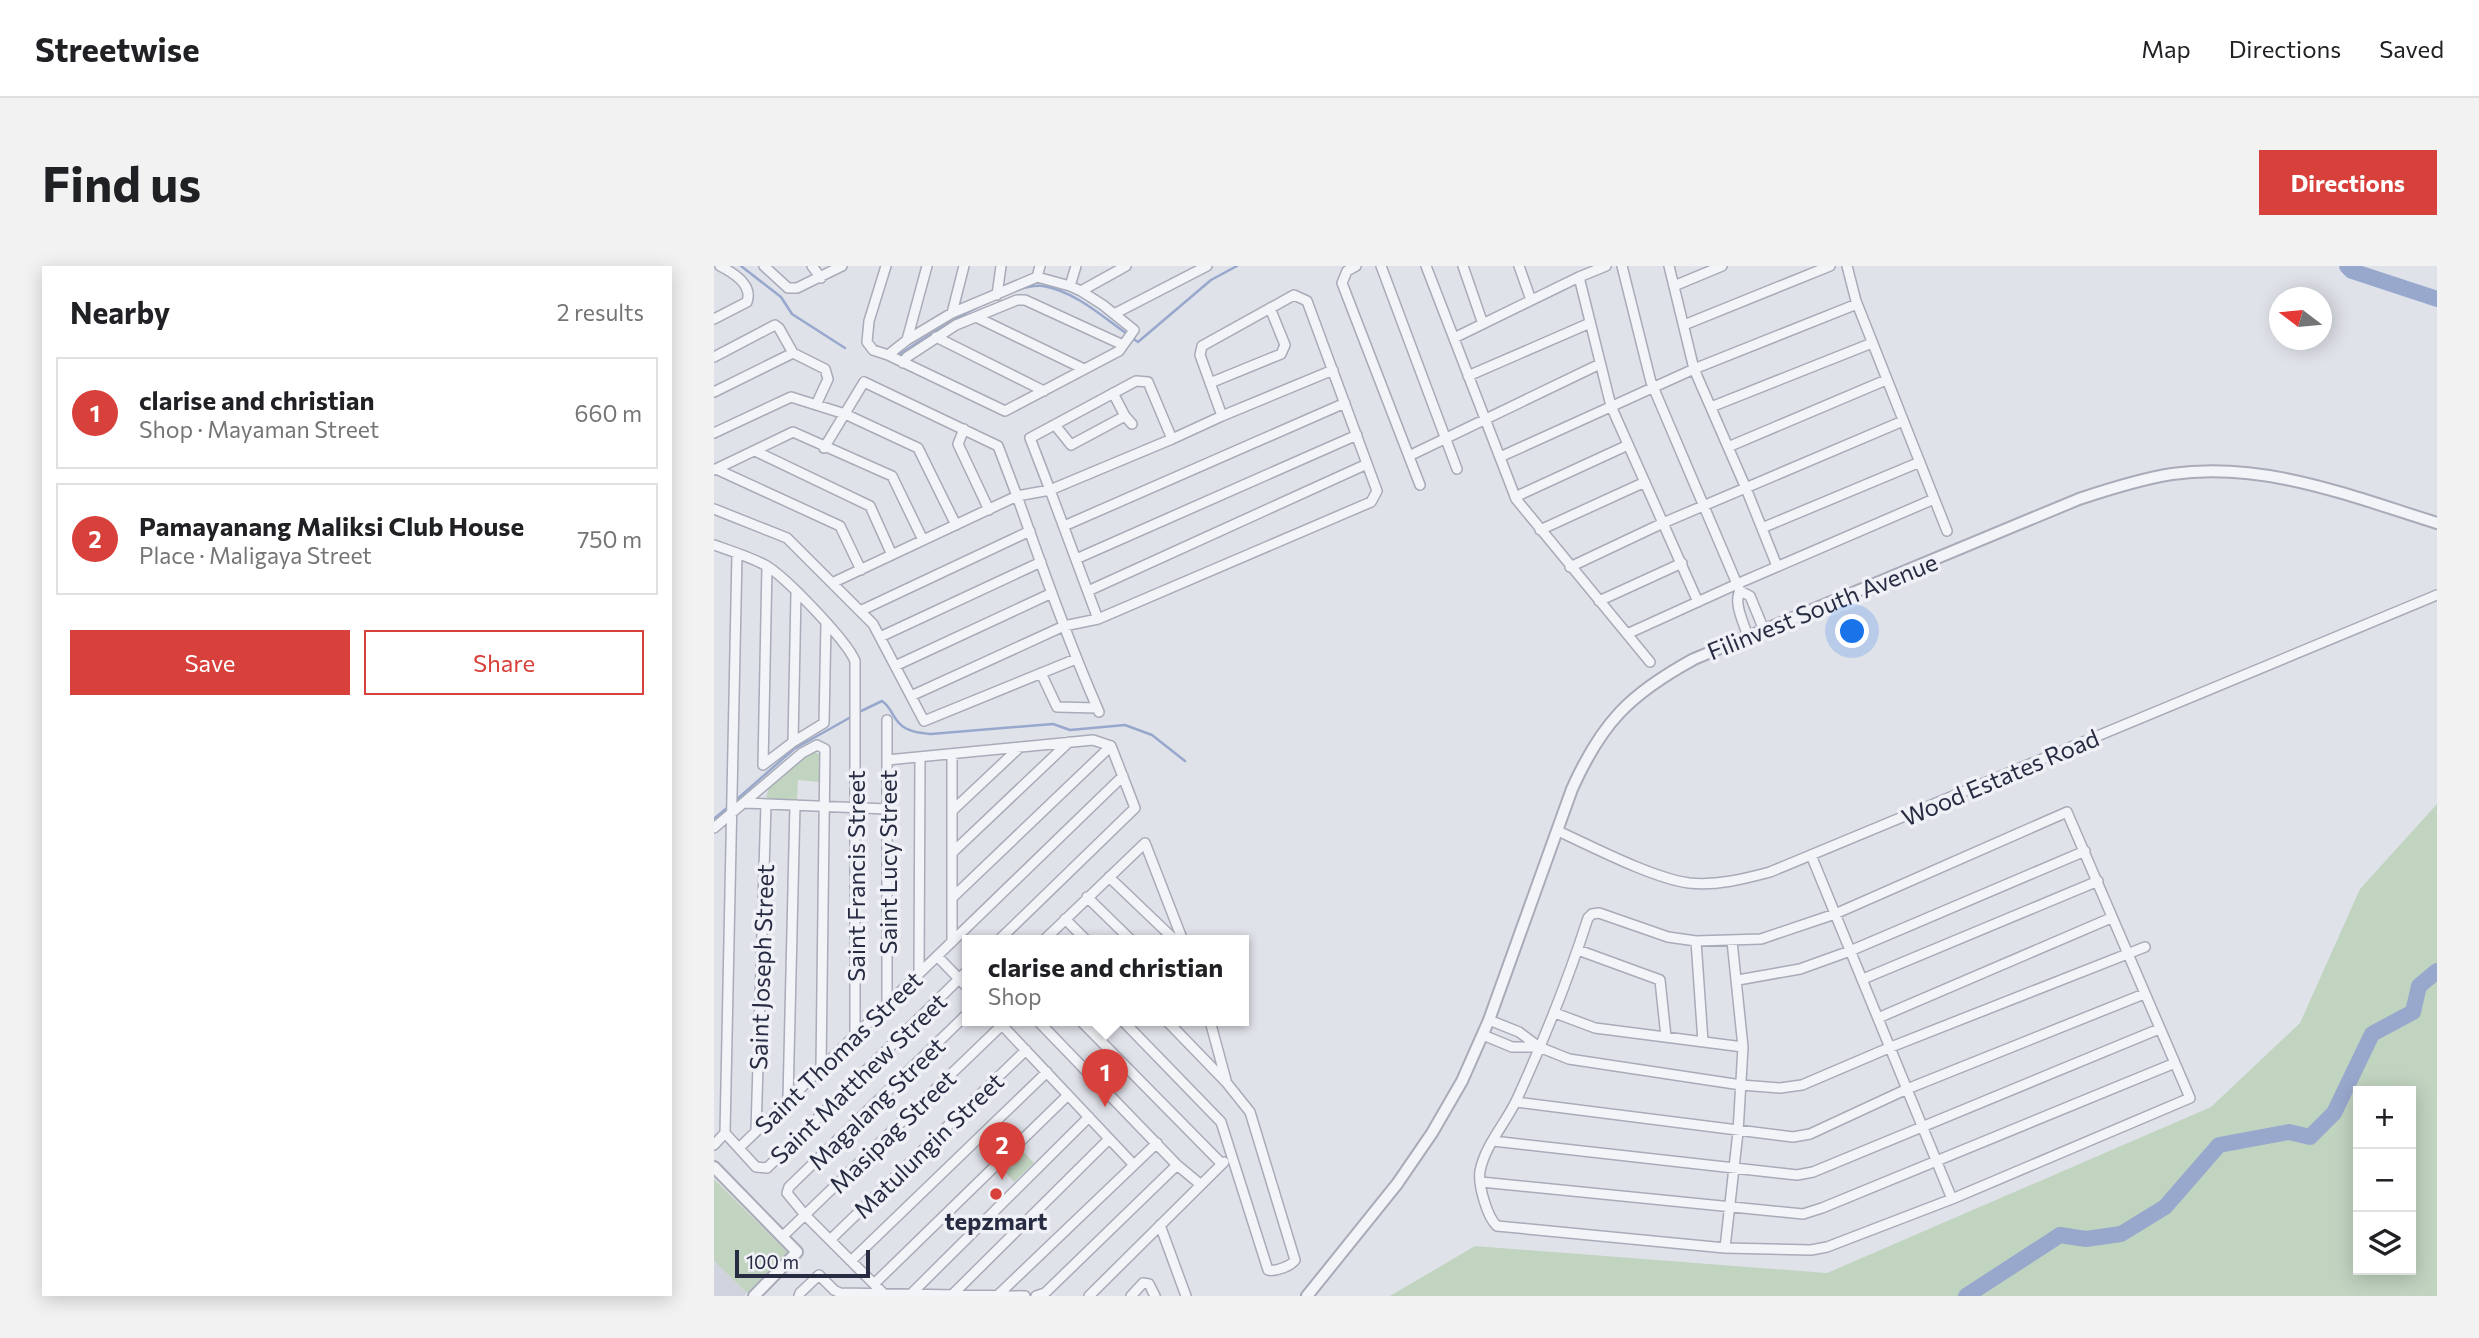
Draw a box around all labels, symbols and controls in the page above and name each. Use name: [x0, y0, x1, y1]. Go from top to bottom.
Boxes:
text: Streetwise: [35, 28, 200, 69]
text: Map: [2141, 34, 2191, 63]
text: Directions: [2229, 34, 2341, 63]
text: Saved: [2379, 34, 2444, 63]
button: Directions: [2259, 150, 2437, 215]
text: Find us: [42, 152, 201, 212]
north arrow: [2269, 287, 2332, 350]
text: Nearby: [70, 293, 170, 330]
text: 2 results: [557, 298, 644, 326]
text: clarise and christian: [139, 384, 375, 415]
text: 1: [90, 399, 100, 427]
text: 660 m: [575, 399, 642, 427]
text: Shop · Mayaman Street: [139, 415, 379, 443]
text: Pamayanang Maliksi Club House: [139, 510, 524, 541]
text: 2: [88, 525, 102, 553]
text: 750 m: [577, 525, 642, 553]
text: Place · Maligaya Street: [139, 541, 372, 569]
street label: Filinvest South Avenue: [1703, 547, 1941, 665]
your location: [1835, 614, 1869, 648]
button: Save: [70, 630, 350, 695]
button: Share: [364, 630, 644, 695]
street label: Wood Estates Road: [1897, 722, 2103, 832]
street label: Saint Lucy Street: [873, 769, 902, 954]
street label: Saint Francis Street: [841, 770, 870, 982]
street label: Saint Joseph Street: [743, 863, 779, 1070]
popup: [962, 935, 1249, 1026]
text: clarise and christian: [988, 951, 1223, 982]
street label: Saint Thomas Street: [748, 965, 928, 1139]
text: Shop: [988, 982, 1042, 1010]
street label: Saint Matthew Street: [764, 986, 952, 1170]
street label: Magalang Street: [802, 1030, 950, 1175]
pin: 1: [1082, 1049, 1128, 1107]
street label: Masipag Street: [823, 1063, 961, 1199]
street label: Matulungin Street: [847, 1066, 1009, 1224]
map controls: [2353, 1086, 2416, 1275]
button: +: [2353, 1086, 2416, 1149]
pin: 2: [979, 1122, 1025, 1180]
button: −: [2353, 1149, 2416, 1212]
marker: tepzmart: [988, 1186, 1004, 1202]
place label: tepzmart: [945, 1206, 1047, 1235]
button: layers: [2353, 1212, 2416, 1275]
scale bar: [735, 1247, 870, 1279]
text: 100 m: [746, 1250, 799, 1273]

